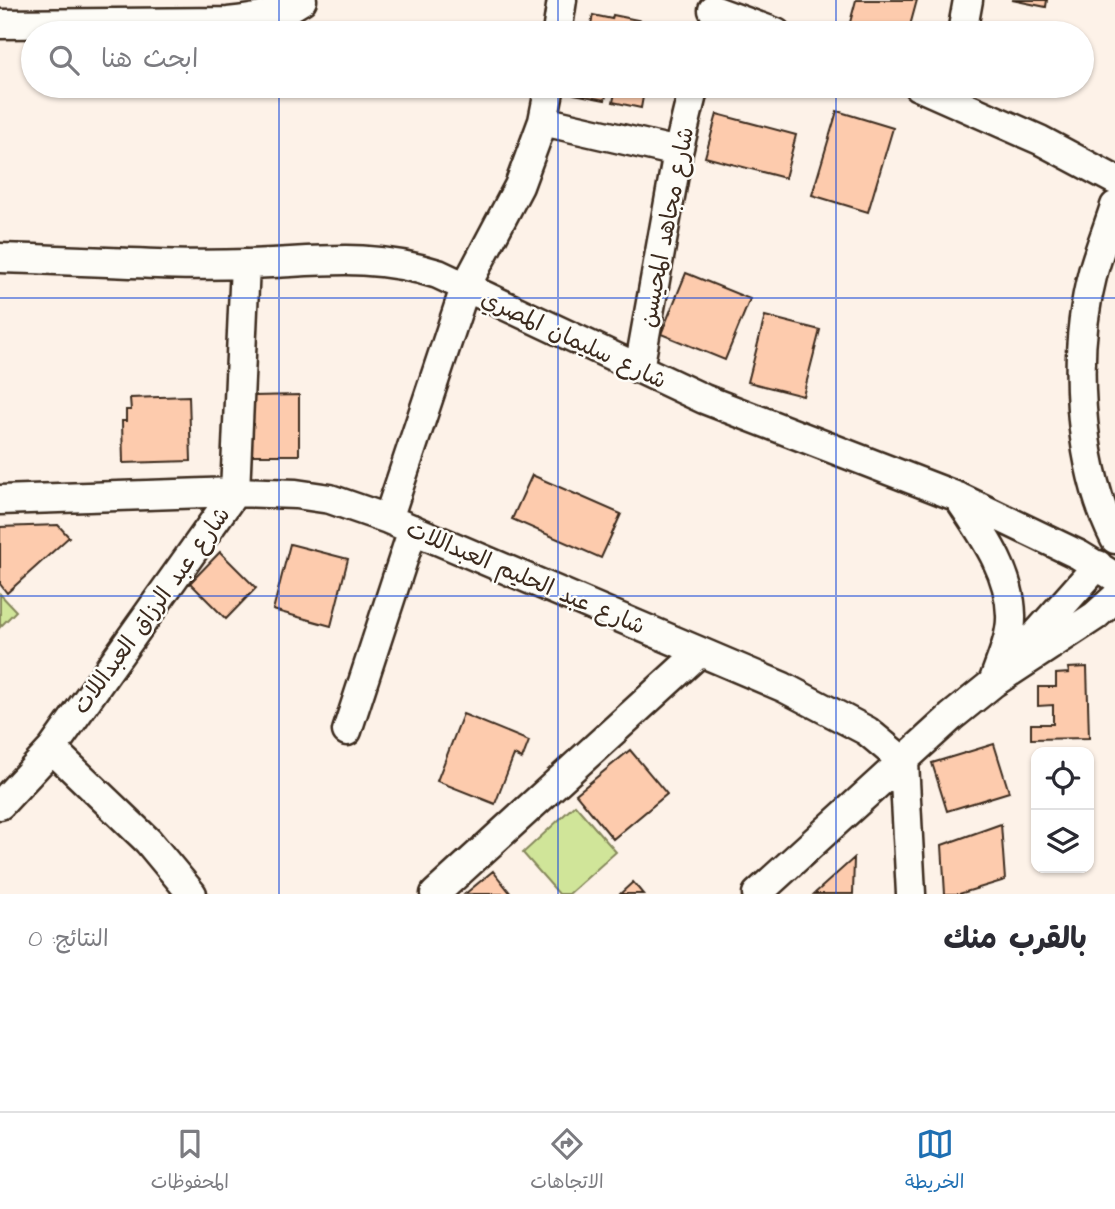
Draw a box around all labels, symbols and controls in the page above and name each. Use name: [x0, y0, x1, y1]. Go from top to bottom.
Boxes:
search box: [21, 21, 1094, 98]
icon: search: [45, 41, 83, 79]
text: ابحث هنا: [101, 41, 198, 77]
street label: شارع مجاهد المحيسن: [632, 124, 702, 330]
street label: شارع سليمان المصري: [476, 283, 671, 397]
street label: شارع عبد الرزاق العبداللات: [66, 500, 238, 721]
street label: شارع عبد الحليم العبداللات: [401, 513, 650, 644]
map controls: [1031, 747, 1094, 873]
button: locate: [1031, 747, 1094, 810]
button: layers: [1031, 810, 1094, 873]
text: بالقرب منك: [943, 918, 1087, 960]
text: النتائج: 0: [28, 923, 109, 955]
tab: المحفوظات: [151, 1125, 229, 1198]
tab: الاتجاهات: [530, 1125, 604, 1198]
tab: الخريطة: [905, 1125, 964, 1198]

